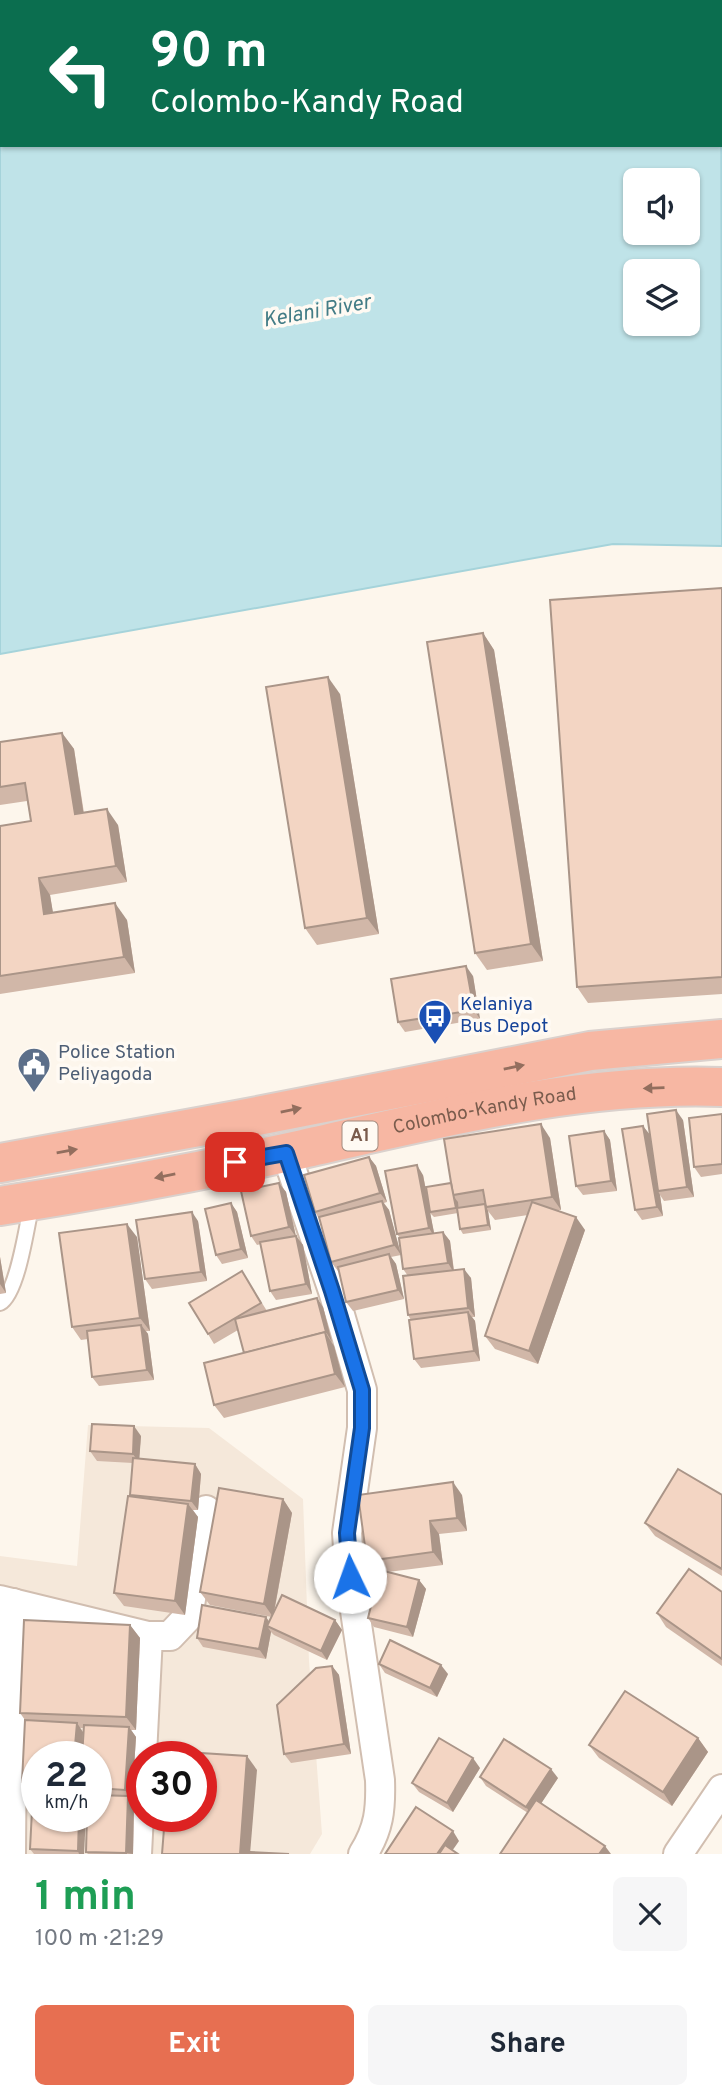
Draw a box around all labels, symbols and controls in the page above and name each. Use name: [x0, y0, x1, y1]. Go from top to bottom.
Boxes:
text: 90 m: [150, 23, 268, 85]
icon: left: [35, 28, 126, 119]
text: Colombo-Kandy Road: [150, 84, 464, 124]
map controls: [623, 168, 700, 336]
button: sound: [623, 168, 700, 245]
button: layers: [623, 259, 700, 336]
water label: Kelani River: [261, 289, 375, 335]
place label: Kelaniya Bus Depot: [460, 993, 548, 1039]
bus stop icon: Kelaniya Bus Depot: [416, 997, 454, 1046]
place label: Police Station Peliyagoda: [58, 1041, 176, 1087]
public building icon: Police Station Peliyagoda: [15, 1045, 53, 1094]
one-way arrow: [503, 1061, 525, 1072]
street label: Colombo-Kandy Road: [391, 1083, 578, 1140]
one-way arrow: [643, 1083, 665, 1094]
one-way arrow: [280, 1104, 302, 1115]
road number: A1: [342, 1121, 378, 1150]
pin: [205, 1132, 265, 1192]
icon: arrive: [216, 1143, 254, 1181]
one-way arrow: [56, 1145, 78, 1156]
one-way arrow: [154, 1170, 176, 1181]
position arrow: [313, 1540, 387, 1614]
speed limit sign: 30: [126, 1741, 217, 1832]
text: 22: [45, 1755, 88, 1799]
text: km/h: [45, 1792, 88, 1815]
text: 1 min: [35, 1872, 136, 1925]
button: close: [613, 1877, 687, 1951]
text: 100 m · 21:29: [35, 1925, 164, 1954]
button: Exit: [35, 2005, 354, 2085]
button: Share: [368, 2005, 687, 2085]

